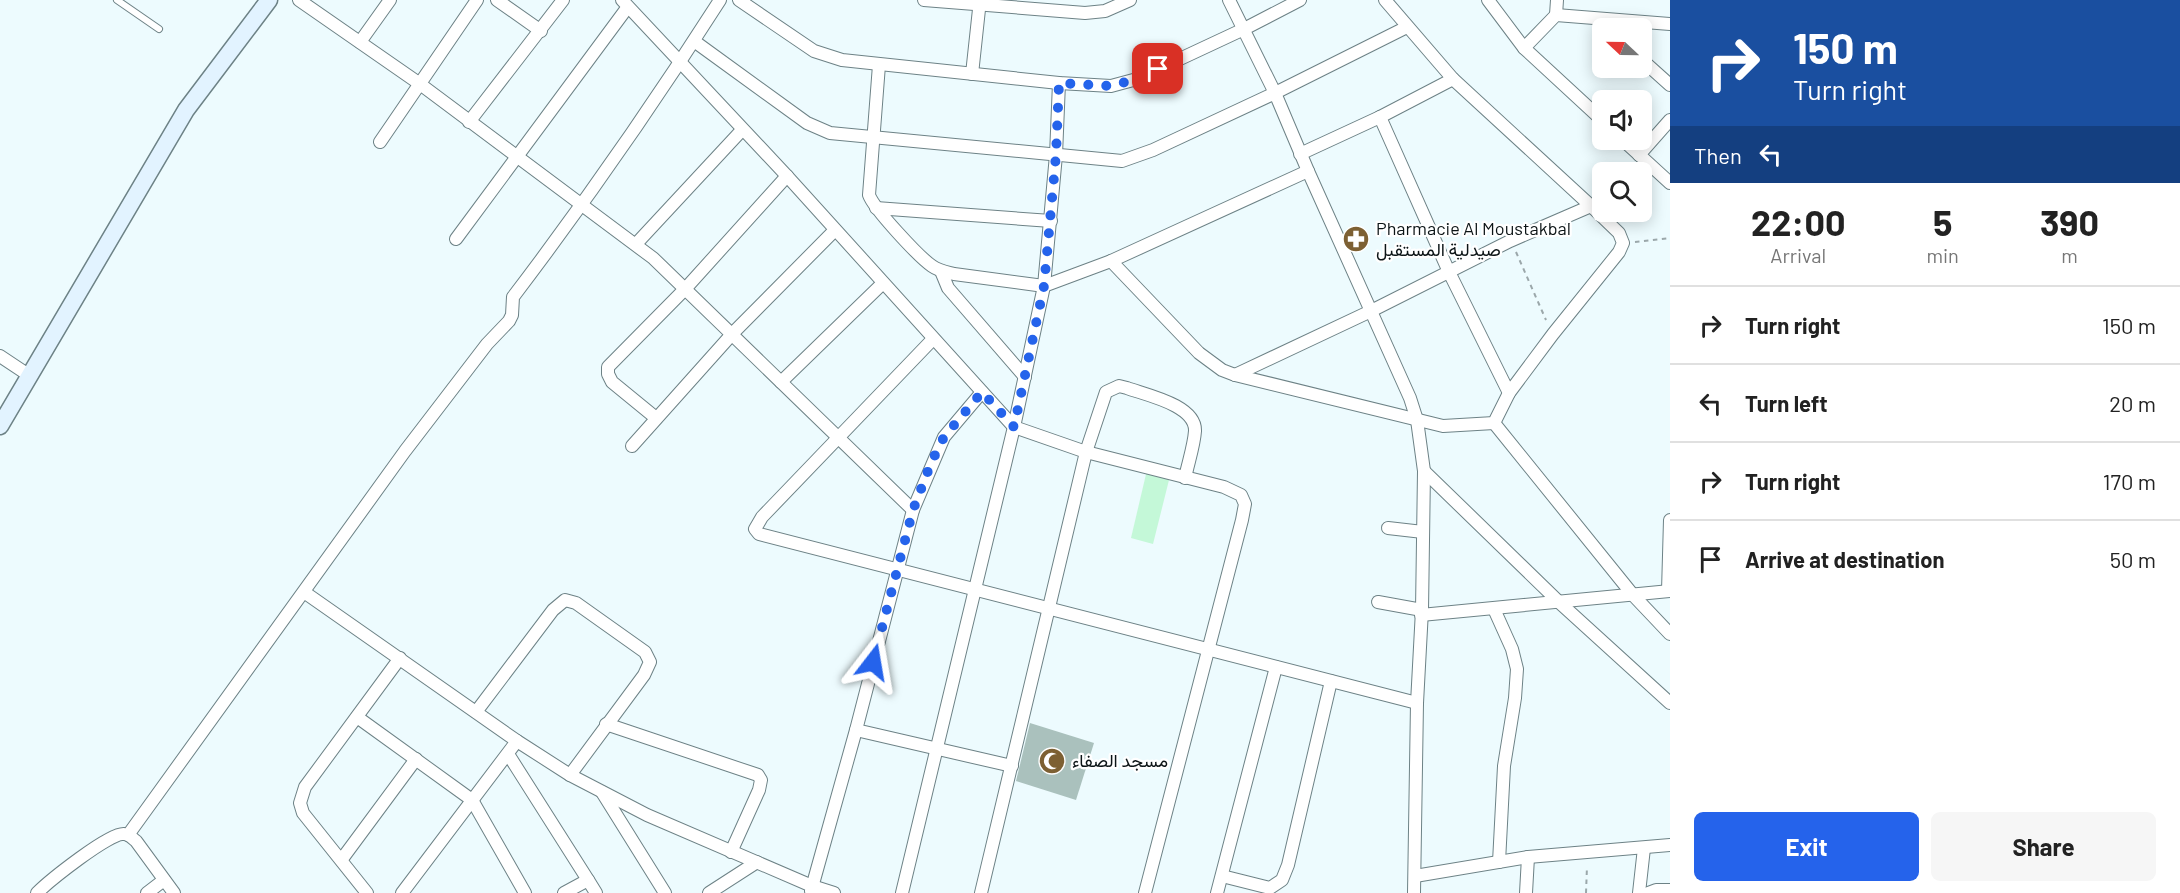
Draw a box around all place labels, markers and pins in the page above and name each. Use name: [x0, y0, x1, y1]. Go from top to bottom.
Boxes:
pin: [1132, 43, 1183, 94]
place label: Pharmacie Al Moustakbal صيدلية المستقبل: [1376, 217, 1571, 261]
pharmacy icon: Pharmacie Al Moustakbal صيدلية المستقبل: [1341, 224, 1371, 254]
mosque icon: مسجد الصفاء: [1037, 746, 1067, 776]
place label: مسجد الصفاء: [1072, 749, 1168, 771]

